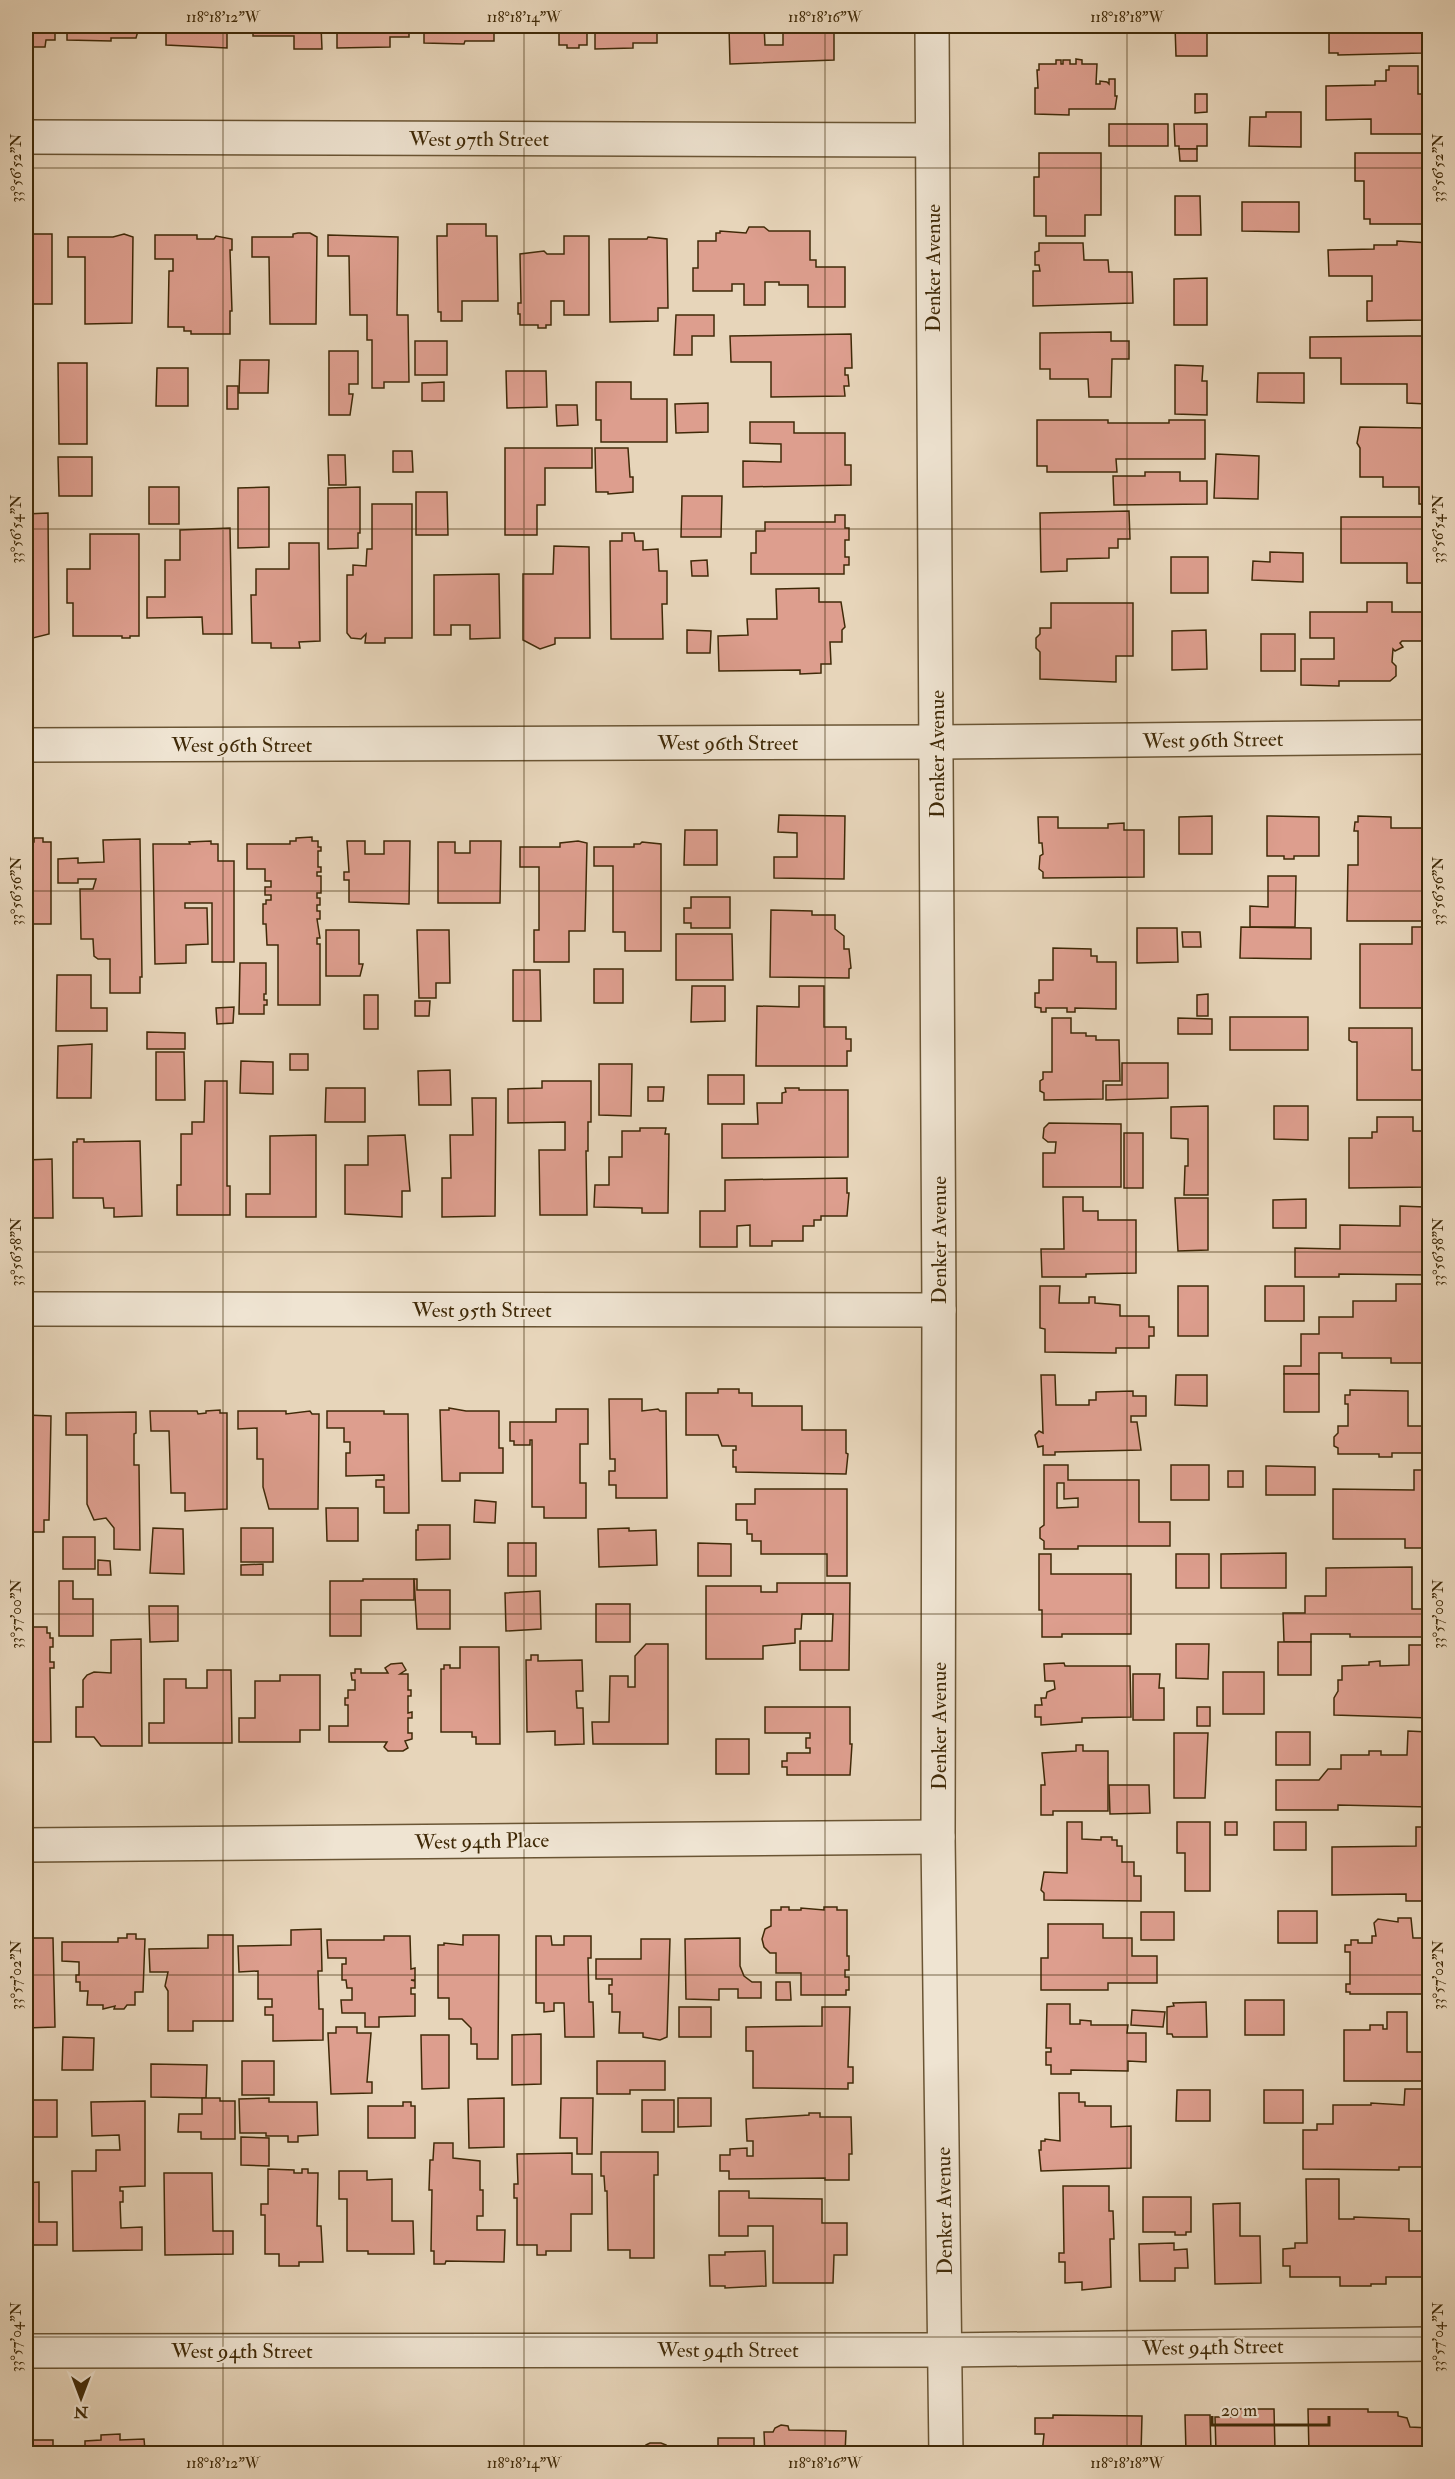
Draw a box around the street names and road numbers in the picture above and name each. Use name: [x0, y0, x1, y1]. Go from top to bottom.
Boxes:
street label: West 97th Street: [408, 126, 549, 153]
street label: Denker Avenue: [920, 204, 947, 332]
street label: Denker Avenue: [924, 690, 951, 818]
street label: West 96th Street: [1141, 726, 1284, 755]
street label: West 96th Street: [657, 730, 799, 757]
street label: West 96th Street: [171, 732, 313, 759]
street label: Denker Avenue: [926, 1176, 953, 1304]
street label: West 95th Street: [411, 1297, 552, 1324]
street label: Denker Avenue: [926, 1662, 953, 1790]
street label: West 94th Place: [414, 1827, 550, 1856]
street label: Denker Avenue: [930, 2146, 959, 2275]
street label: West 94th Street: [1141, 2333, 1284, 2362]
street label: West 94th Street: [656, 2337, 799, 2364]
street label: West 94th Street: [170, 2338, 313, 2365]

